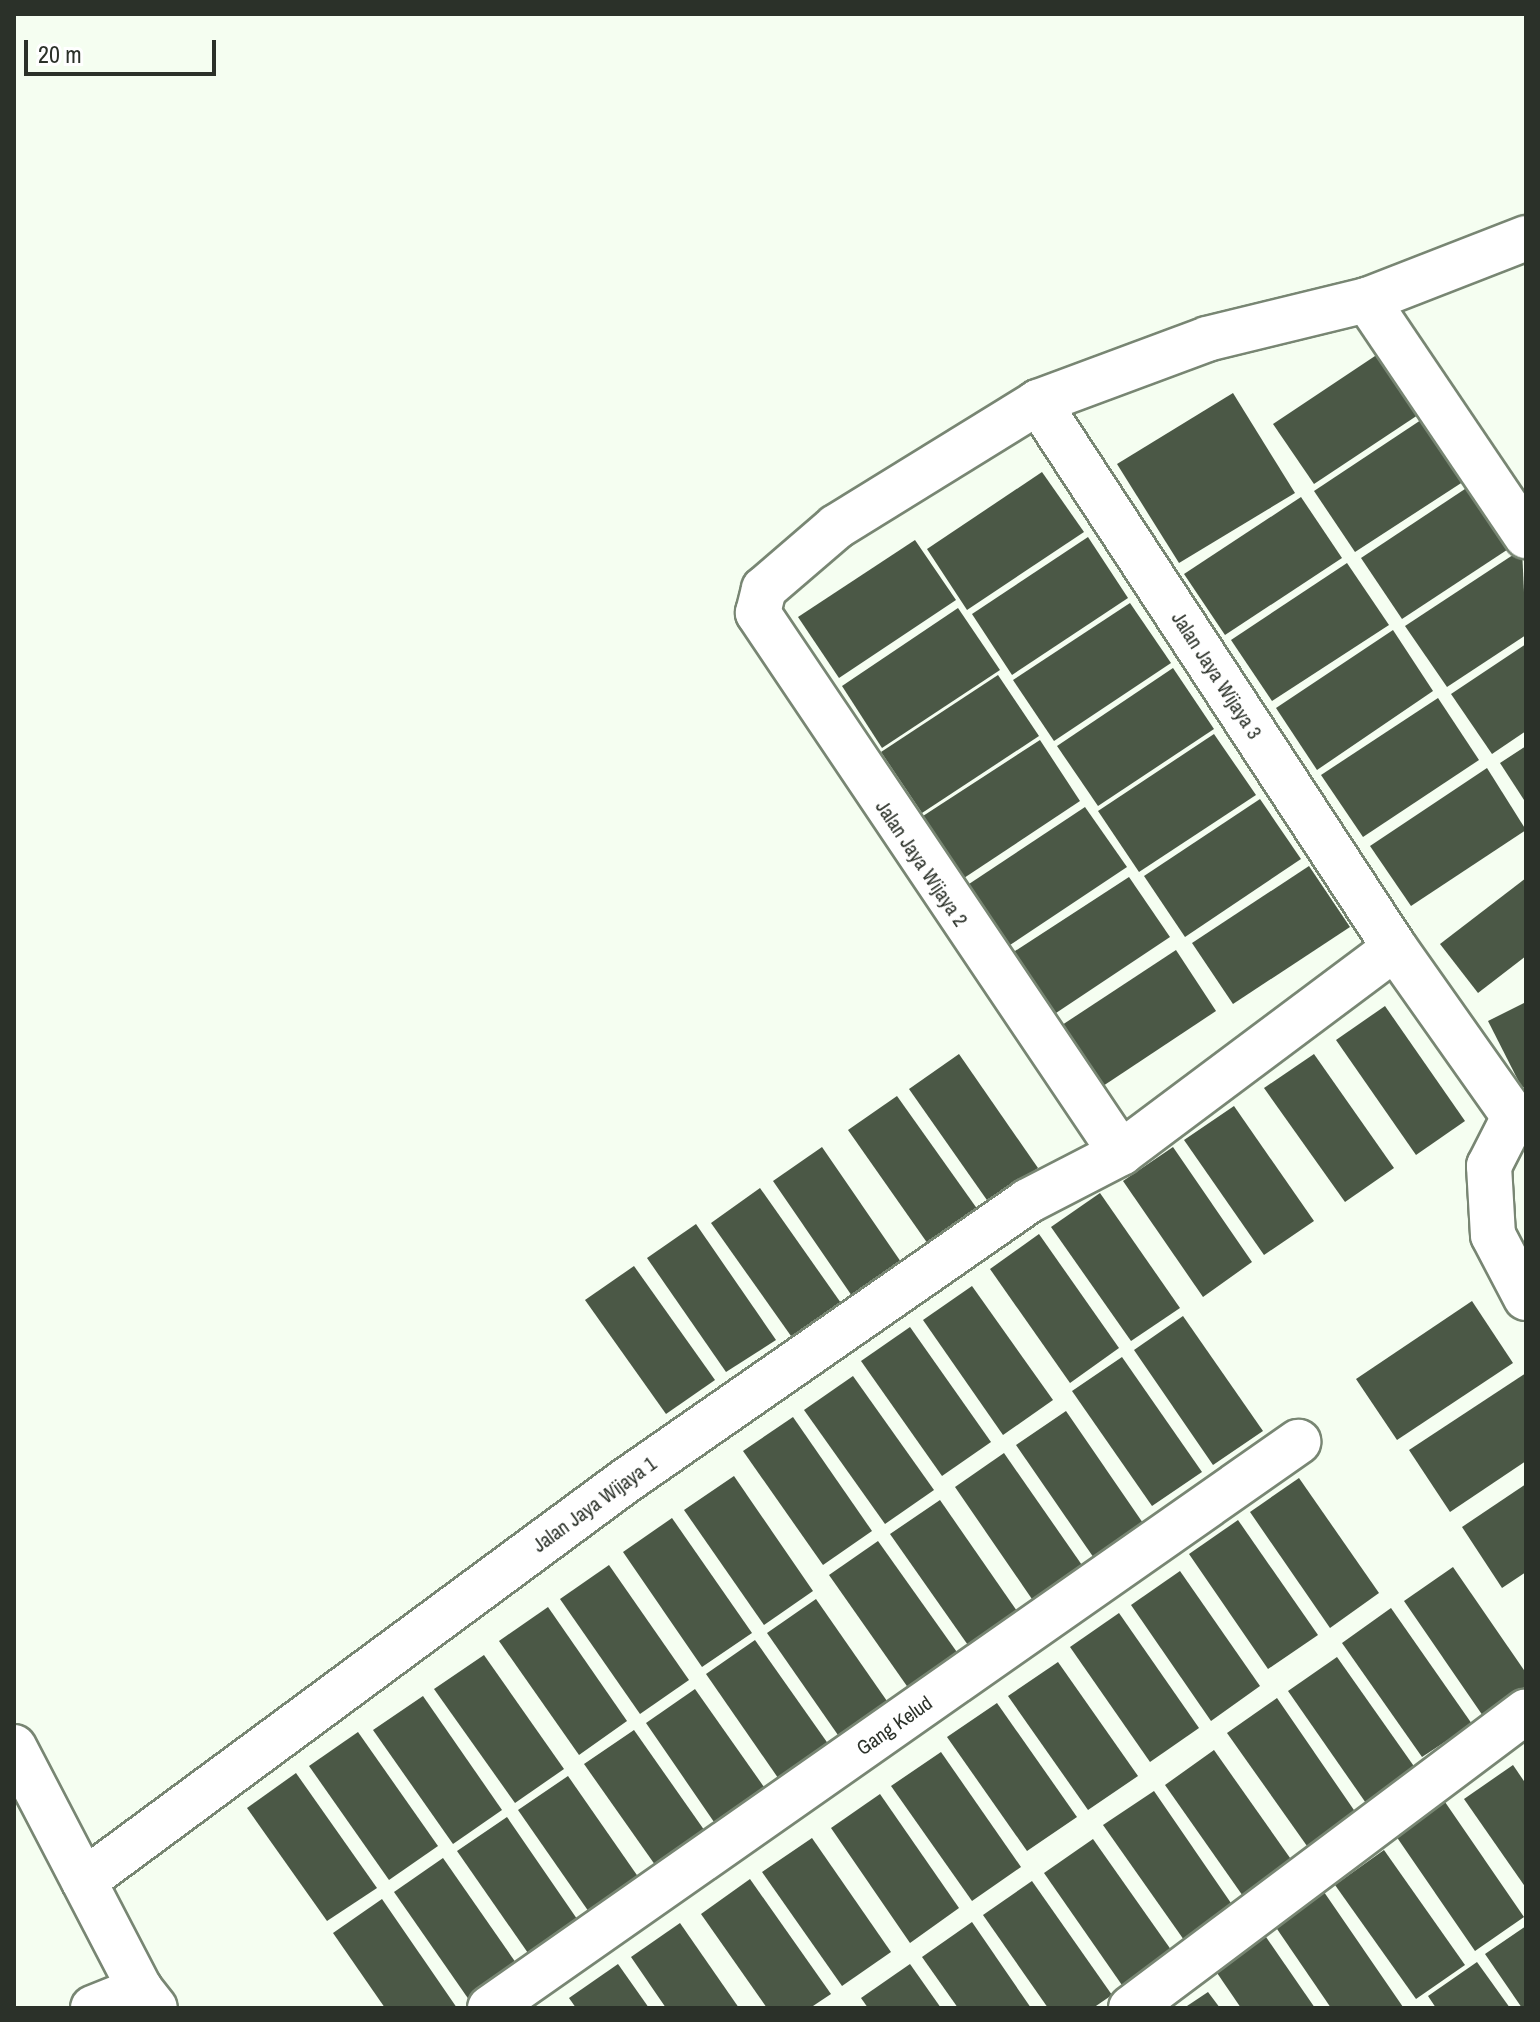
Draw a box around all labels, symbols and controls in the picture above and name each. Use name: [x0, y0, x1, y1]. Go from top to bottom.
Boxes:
scale bar: [28, 24, 220, 74]
text: 20 m: [38, 38, 82, 70]
street label: Jalan Jaya Wijaya 3: [1167, 607, 1267, 743]
street label: Jalan Jaya Wijaya 2: [871, 795, 973, 931]
street label: Jalan Jaya Wijaya 1: [528, 1451, 660, 1557]
street label: Gang Kelud: [852, 1690, 936, 1760]

